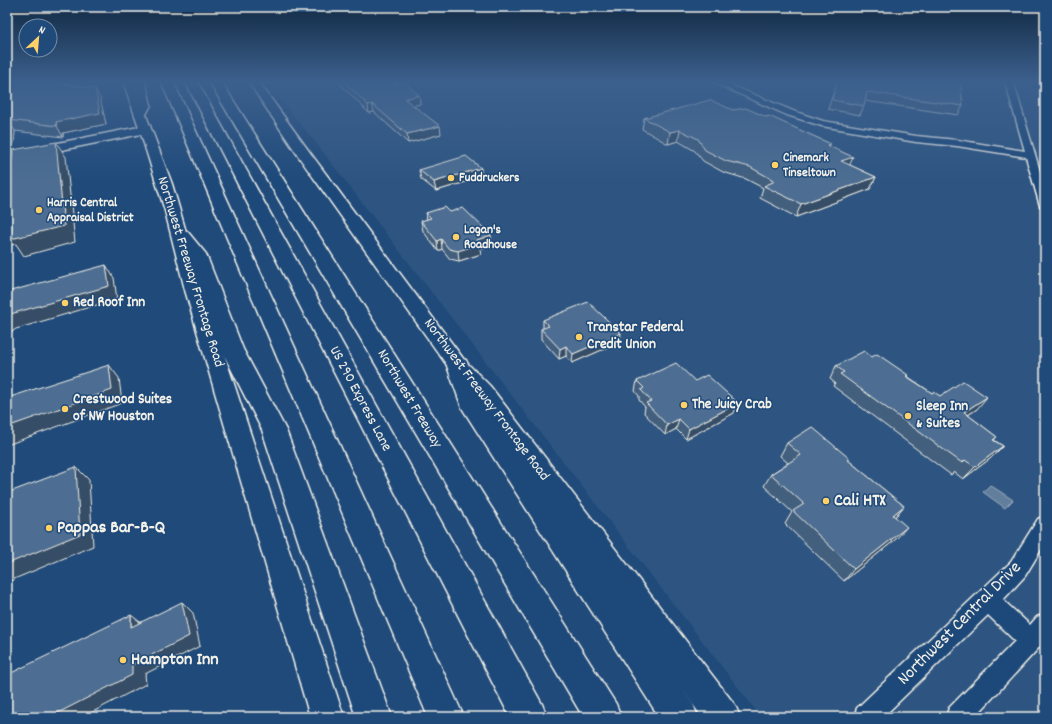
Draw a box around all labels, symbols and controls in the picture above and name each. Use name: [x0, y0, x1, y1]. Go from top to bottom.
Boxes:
north arrow: [18, 18, 58, 58]
text: N: [36, 22, 48, 39]
place label: Cinemark Tinseltown: [783, 149, 836, 183]
marker: Cinemark Tinseltown: [770, 160, 780, 170]
place label: Fuddruckers: [459, 169, 520, 188]
marker: Fuddruckers: [446, 173, 456, 183]
street label: Northwest Freeway Frontage Road: [150, 174, 230, 370]
place label: Harris Central Appraisal District: [47, 194, 134, 228]
marker: Harris Central Appraisal District: [34, 205, 44, 215]
place label: Logan's Roadhouse: [464, 221, 517, 255]
marker: Logan's Roadhouse: [451, 232, 461, 242]
place label: Red Roof Inn: [73, 292, 145, 314]
marker: Red Roof Inn: [60, 298, 70, 308]
street label: Northwest Freeway Frontage Road: [418, 314, 554, 486]
place label: Transtar Federal Credit Union: [587, 317, 684, 356]
marker: Transtar Federal Credit Union: [574, 332, 584, 342]
street label: US 290 Express Lane: [323, 342, 397, 456]
street label: Northwest Freeway: [371, 345, 448, 453]
place label: Crestwood Suites of NW Houston: [73, 389, 172, 428]
place label: The Juicy Crab: [692, 394, 772, 416]
place label: Sleep Inn & Suites: [916, 396, 968, 435]
marker: The Juicy Crab: [679, 400, 689, 410]
marker: Crestwood Suites of NW Houston: [60, 404, 70, 414]
marker: Sleep Inn & Suites: [903, 411, 913, 421]
place label: Cali HTX: [834, 489, 886, 514]
marker: Cali HTX: [821, 496, 831, 506]
place label: Pappas Bar-B-Q: [57, 516, 166, 541]
marker: Pappas Bar-B-Q: [44, 523, 54, 533]
street label: Northwest Central Drive: [892, 556, 1028, 692]
place label: Hampton Inn: [131, 648, 219, 673]
marker: Hampton Inn: [118, 655, 128, 665]

